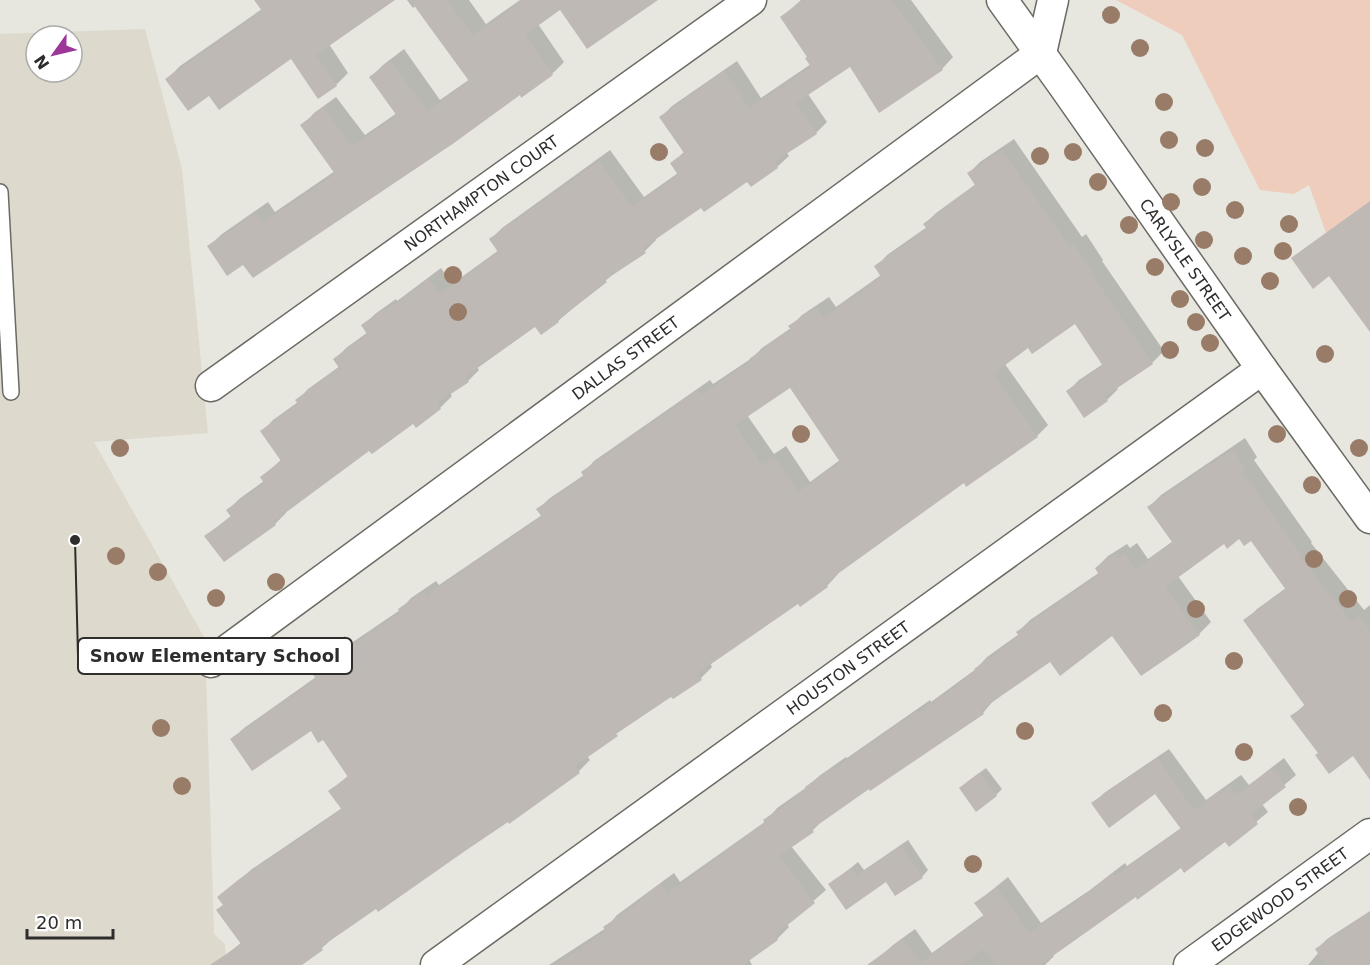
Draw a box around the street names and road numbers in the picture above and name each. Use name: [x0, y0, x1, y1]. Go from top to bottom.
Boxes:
street label: NORTHAMPTON COURT: [400, 132, 563, 255]
street label: CARLYSLE STREET: [1136, 195, 1235, 325]
street label: DALLAS STREET: [568, 313, 683, 404]
street label: HOUSTON STREET: [783, 617, 914, 719]
street label: EDGEWOOD STREET: [1208, 844, 1352, 956]

